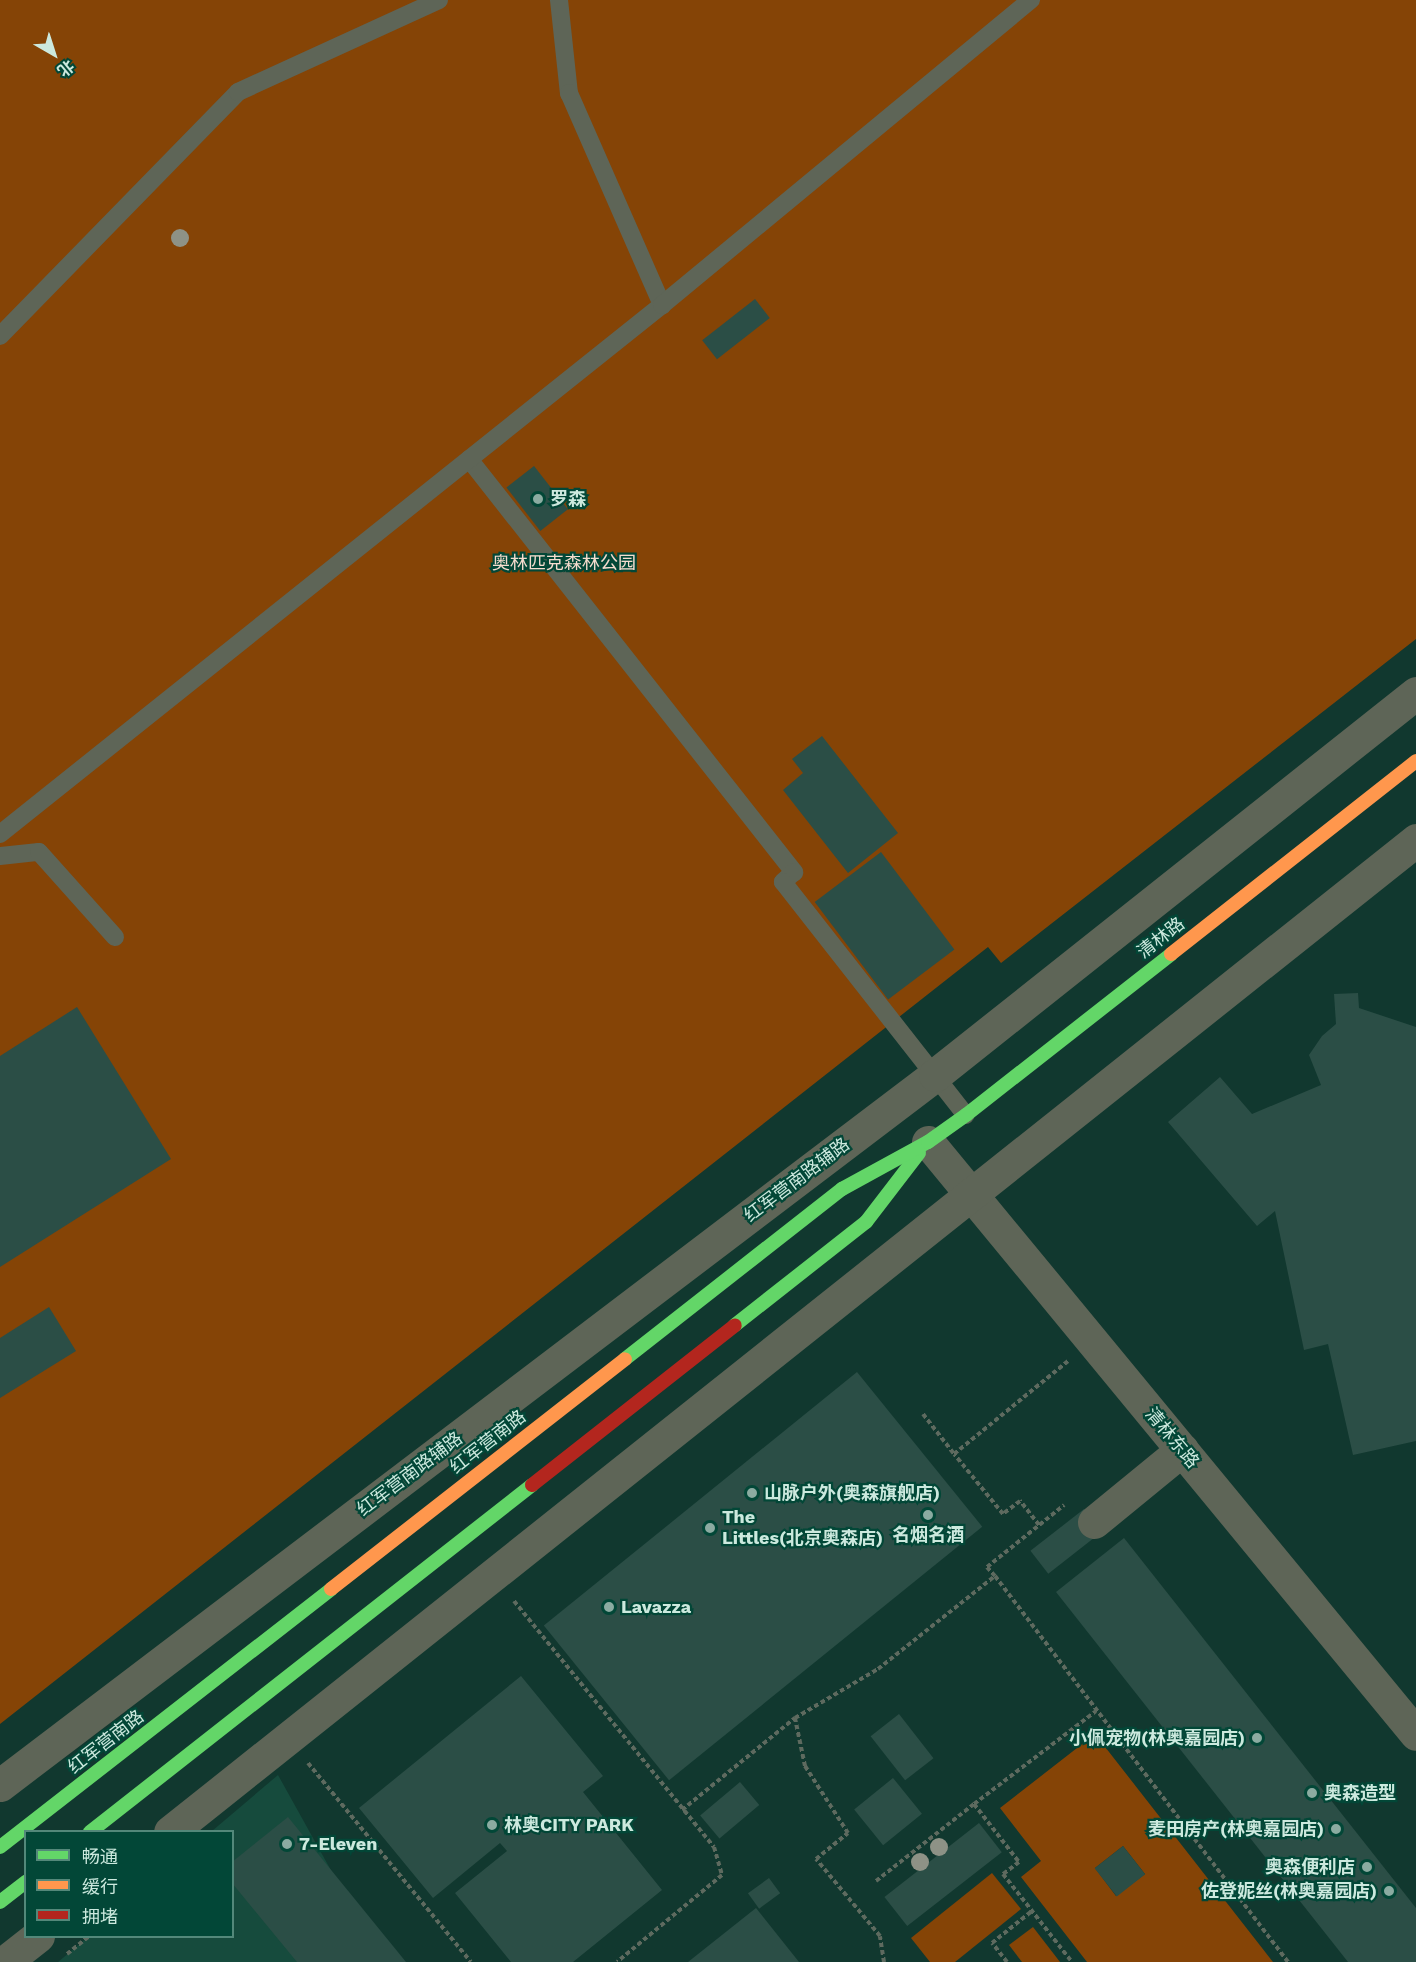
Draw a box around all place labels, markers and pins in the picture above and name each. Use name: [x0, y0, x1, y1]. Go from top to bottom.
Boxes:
place label: 罗森: [550, 488, 586, 510]
marker: 罗森: [531, 492, 545, 506]
place label: 山脉户外(奥森旗舰店): [764, 1482, 940, 1504]
marker: 山脉户外(奥森旗舰店): [745, 1486, 759, 1500]
place label: The Littles(北京奥森店): [722, 1507, 883, 1550]
marker: 名烟名酒: [921, 1508, 935, 1522]
marker: The Littles(北京奥森店): [703, 1521, 717, 1535]
place label: 名烟名酒: [892, 1524, 964, 1546]
place label: Lavazza: [621, 1596, 691, 1618]
marker: Lavazza: [602, 1600, 616, 1614]
place label: 小佩宠物(林奥嘉园店): [1069, 1727, 1245, 1749]
marker: 小佩宠物(林奥嘉园店): [1250, 1731, 1264, 1745]
place label: 奥森造型: [1324, 1782, 1396, 1804]
marker: 奥森造型: [1305, 1786, 1319, 1800]
place label: 林奥CITY PARK: [504, 1814, 634, 1836]
marker: 林奥CITY PARK: [485, 1818, 499, 1832]
place label: 麦田房产(林奥嘉园店): [1148, 1818, 1324, 1840]
marker: 麦田房产(林奥嘉园店): [1329, 1822, 1343, 1836]
place label: 7-Eleven: [299, 1833, 377, 1855]
marker: 7-Eleven: [280, 1837, 294, 1851]
place label: 奥森便利店: [1265, 1856, 1355, 1878]
marker: 奥森便利店: [1360, 1860, 1374, 1874]
place label: 佐登妮丝(林奥嘉园店): [1201, 1880, 1377, 1902]
marker: 佐登妮丝(林奥嘉园店): [1382, 1884, 1396, 1898]

